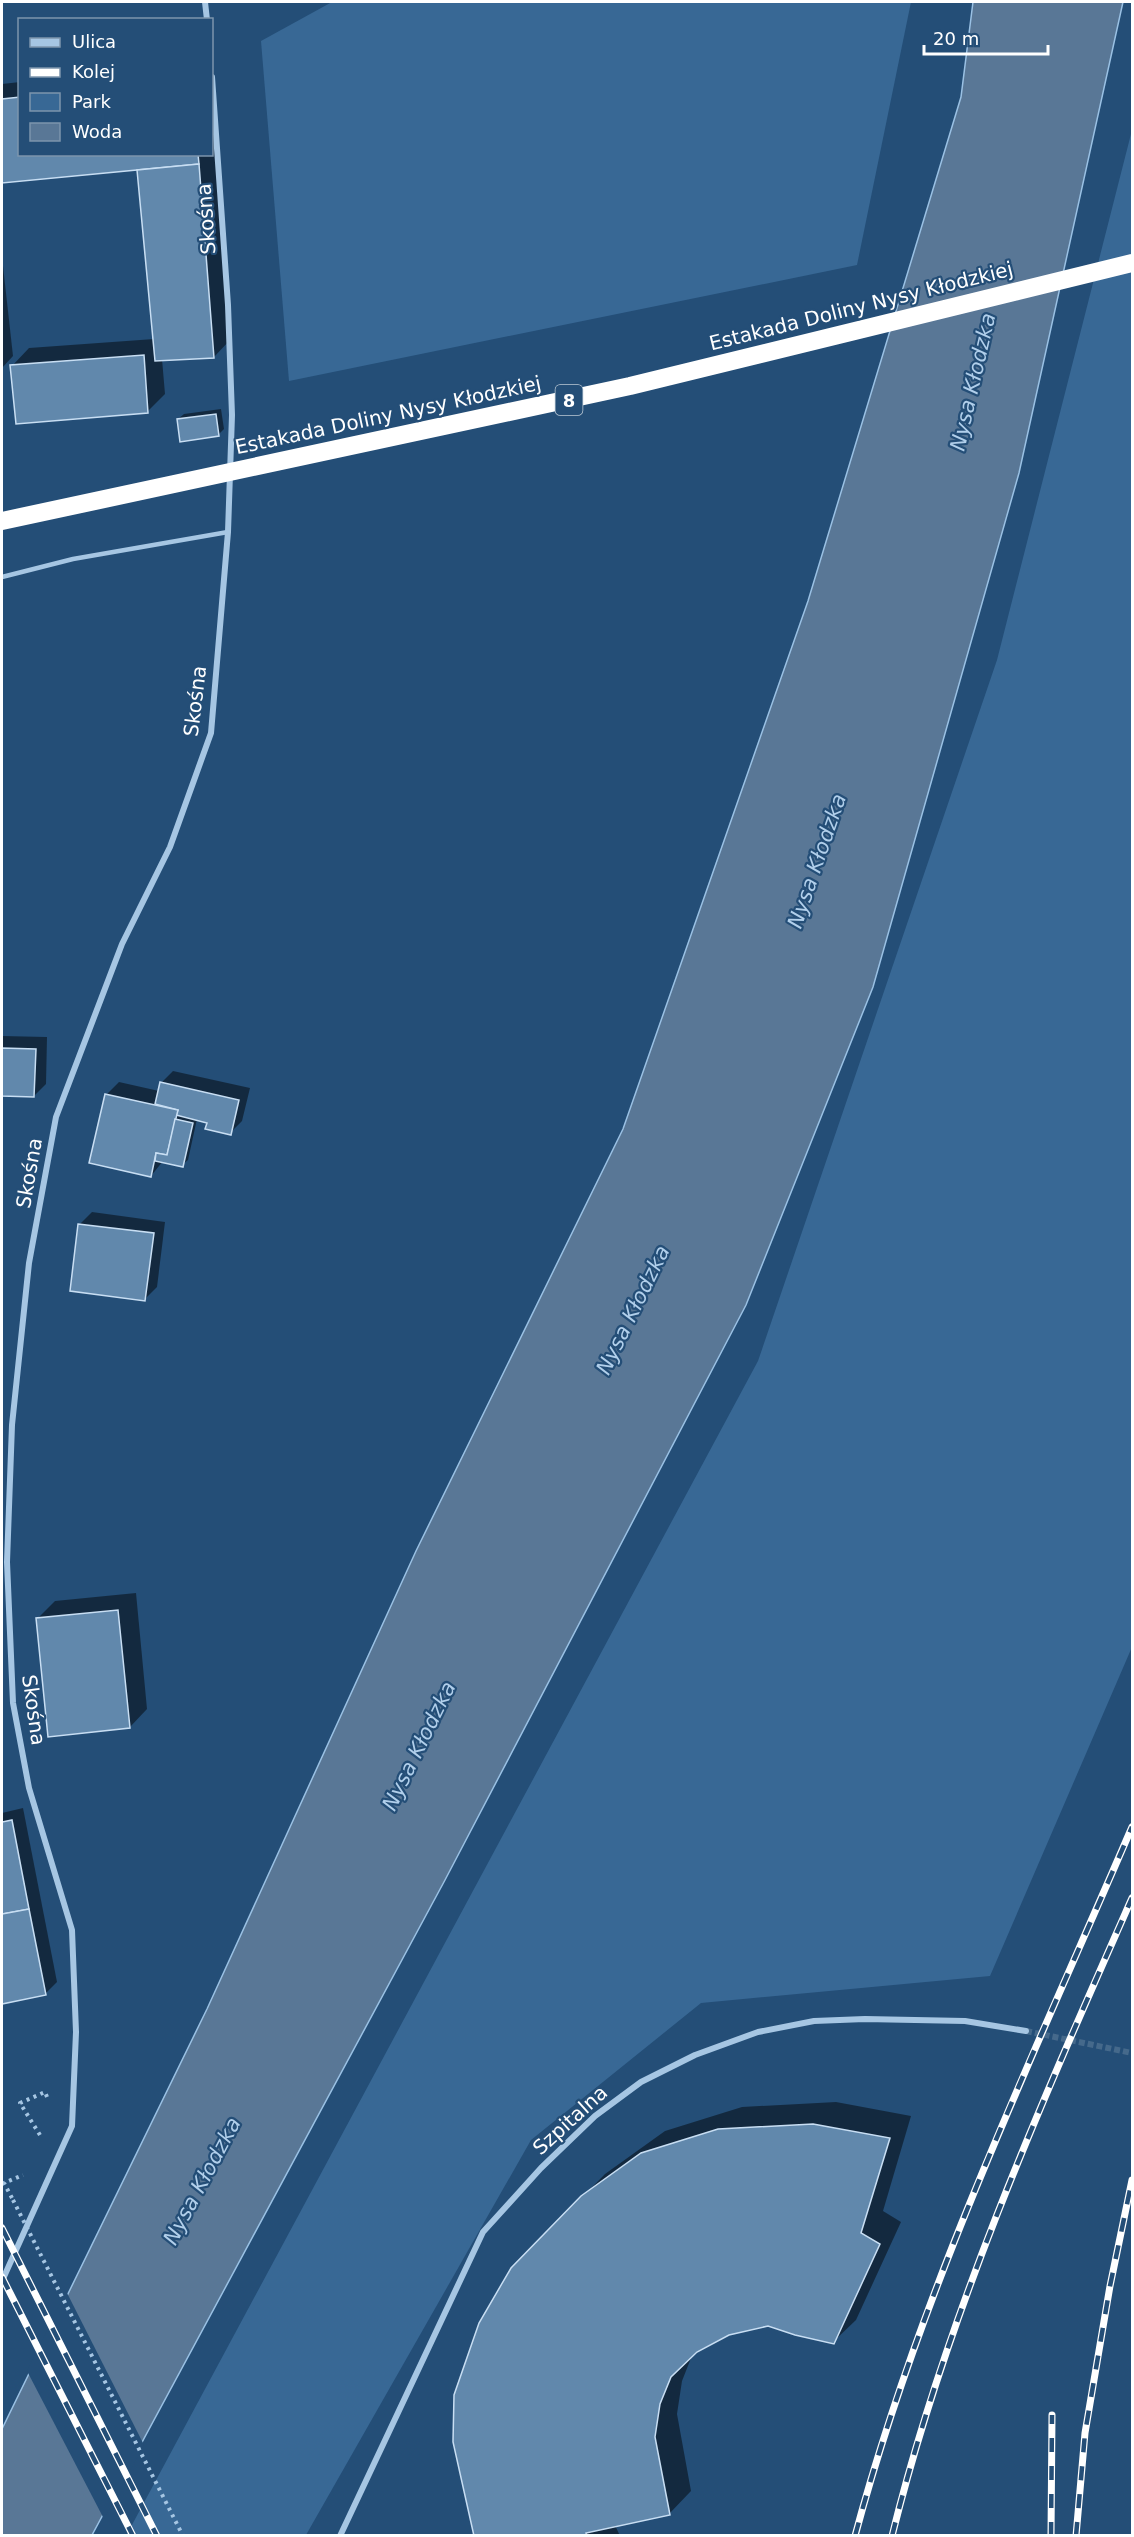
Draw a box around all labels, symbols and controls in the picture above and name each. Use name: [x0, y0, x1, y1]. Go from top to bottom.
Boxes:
legend: [18, 18, 213, 156]
scale bar: [924, 18, 1048, 56]
text: 20 m: [933, 28, 979, 49]
text: Ulica: [72, 31, 116, 52]
text: Kolej: [72, 61, 115, 82]
text: Park: [72, 91, 111, 112]
text: Woda: [72, 121, 122, 142]
street label: Skośna: [192, 183, 220, 255]
street label: Estakada Doliny Nysy Kłodzkiej: [707, 257, 1015, 355]
water label: Nysa Kłodzka: [945, 311, 1001, 453]
street label: Estakada Doliny Nysy Kłodzkiej: [233, 371, 543, 459]
road number: 8: [556, 385, 582, 415]
street label: Skośna: [179, 664, 211, 738]
water label: Nysa Kłodzka: [783, 791, 851, 931]
street label: Skośna: [11, 1136, 47, 1210]
water label: Nysa Kłodzka: [591, 1242, 675, 1378]
street label: Skośna: [17, 1673, 51, 1747]
water label: Nysa Kłodzka: [377, 1678, 461, 1814]
street label: Szpitalna: [528, 2080, 612, 2160]
water label: Nysa Kłodzka: [158, 2113, 246, 2249]

